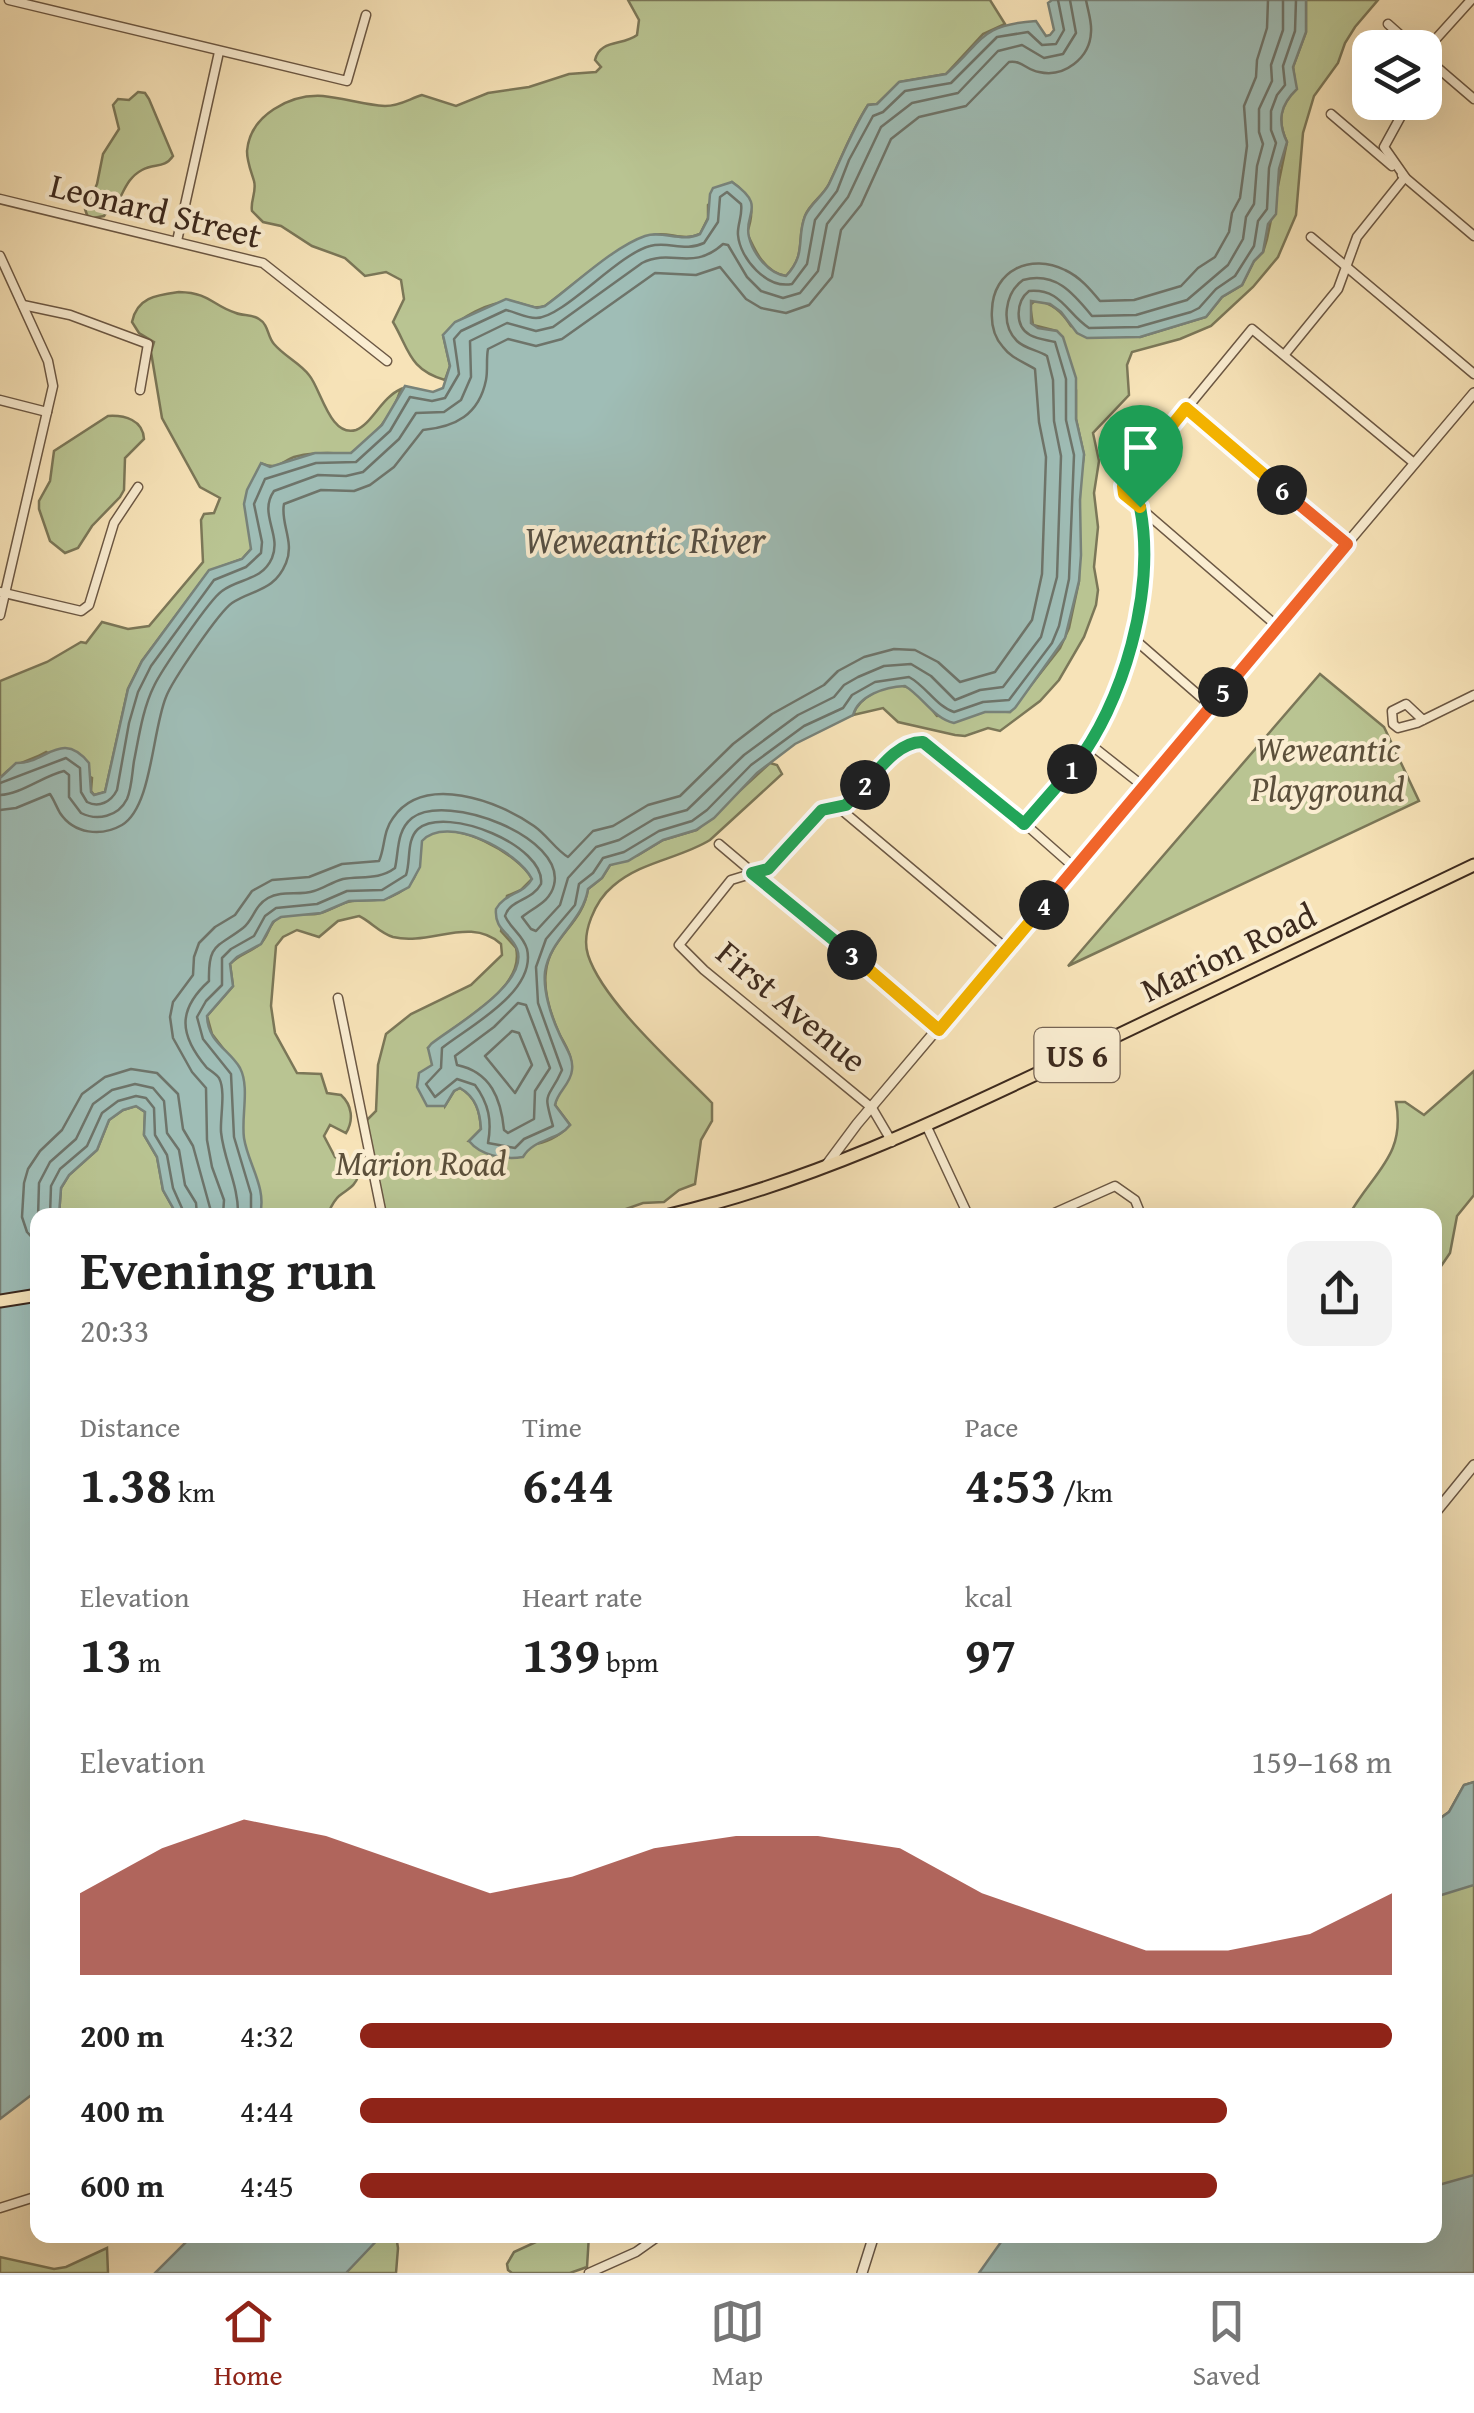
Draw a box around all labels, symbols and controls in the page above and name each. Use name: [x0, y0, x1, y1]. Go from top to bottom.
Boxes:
map controls: [1352, 30, 1442, 120]
button: layers: [1352, 30, 1442, 120]
street label: Leonard Street: [45, 159, 267, 261]
pin: [1098, 405, 1183, 508]
icon: arrive: [1113, 420, 1168, 475]
pin: 6: [1257, 465, 1307, 515]
text: 6: [1275, 469, 1289, 510]
water label: Weweantic River: [524, 511, 768, 567]
pin: 5: [1198, 667, 1248, 717]
text: 5: [1216, 671, 1230, 712]
park label: Weweantic Playground: [1250, 723, 1405, 814]
pin: 1: [1047, 744, 1097, 794]
text: 1: [1065, 748, 1079, 789]
pin: 2: [840, 760, 890, 810]
text: 2: [858, 764, 872, 805]
pin: 4: [1019, 880, 1069, 930]
text: 4: [1037, 884, 1051, 925]
street label: Marion Road: [1132, 889, 1324, 1015]
street label: First Avenue: [706, 928, 878, 1084]
pin: 3: [827, 930, 877, 980]
text: 3: [845, 934, 859, 975]
road number: US 6: [1034, 1028, 1120, 1082]
park label: Marion Road: [336, 1137, 507, 1188]
text: Evening run: [80, 1229, 376, 1309]
button: share: [1287, 1241, 1392, 1346]
text: 20:33: [80, 1307, 149, 1354]
text: Distance: [80, 1406, 180, 1447]
text: Time: [522, 1406, 582, 1447]
text: Pace: [965, 1406, 1019, 1447]
text: 1.38: [80, 1447, 172, 1520]
text: 6:44: [522, 1447, 614, 1520]
text: 4:53: [965, 1447, 1057, 1520]
text: km: [172, 1471, 215, 1512]
text: /km: [1057, 1471, 1113, 1512]
text: Elevation: [80, 1576, 190, 1617]
text: Heart rate: [522, 1576, 642, 1617]
text: kcal: [965, 1576, 1012, 1617]
text: 13: [80, 1617, 132, 1690]
text: 139: [522, 1617, 600, 1690]
text: 97: [965, 1617, 1016, 1690]
text: m: [132, 1641, 161, 1682]
text: bpm: [600, 1641, 659, 1682]
text: Elevation: [80, 1738, 205, 1785]
text: 159–168 m: [1251, 1738, 1392, 1785]
text: 200 m: [80, 2012, 164, 2059]
text: 4:32: [240, 2012, 294, 2059]
text: 400 m: [80, 2087, 164, 2134]
text: 4:44: [240, 2087, 294, 2134]
text: 600 m: [80, 2162, 164, 2209]
text: 4:45: [240, 2162, 294, 2209]
tab: Home: [214, 2294, 283, 2395]
tab: Map: [710, 2294, 765, 2395]
tab: Saved: [1192, 2294, 1260, 2395]

